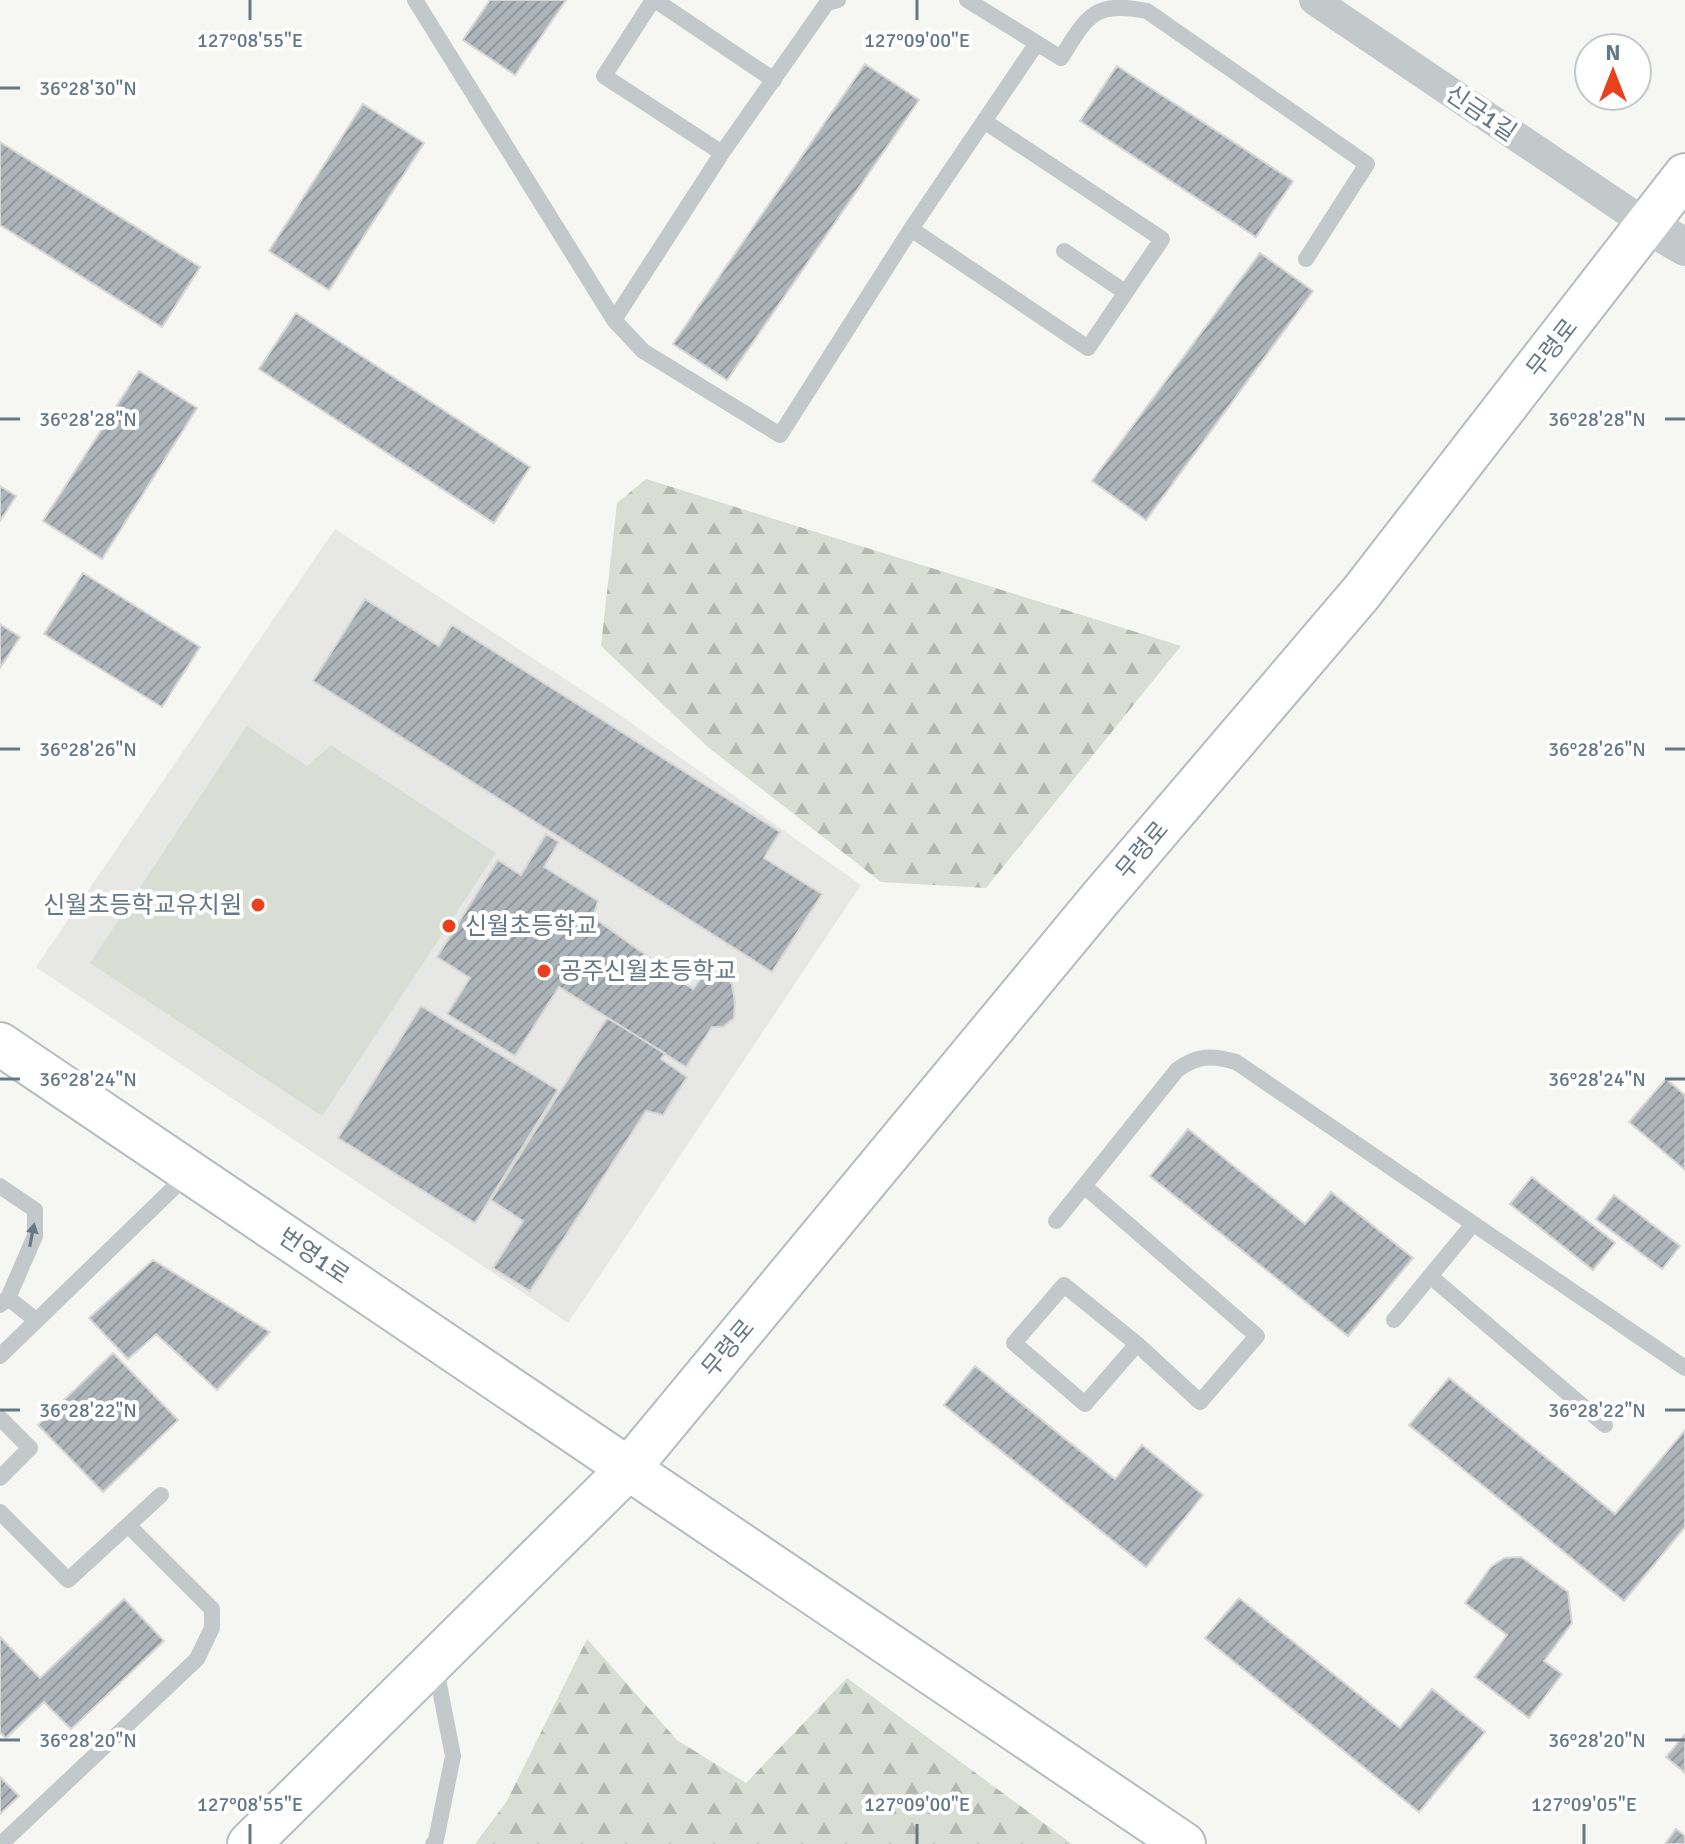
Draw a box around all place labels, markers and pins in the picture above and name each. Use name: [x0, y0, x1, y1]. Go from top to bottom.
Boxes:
place label: 신월초등학교유치원: [43, 890, 242, 920]
marker: 신월초등학교유치원: [249, 896, 267, 914]
place label: 신월초등학교: [465, 911, 597, 941]
marker: 신월초등학교: [440, 917, 458, 935]
place label: 공주신월초등학교: [560, 956, 737, 986]
marker: 공주신월초등학교: [535, 962, 553, 980]

